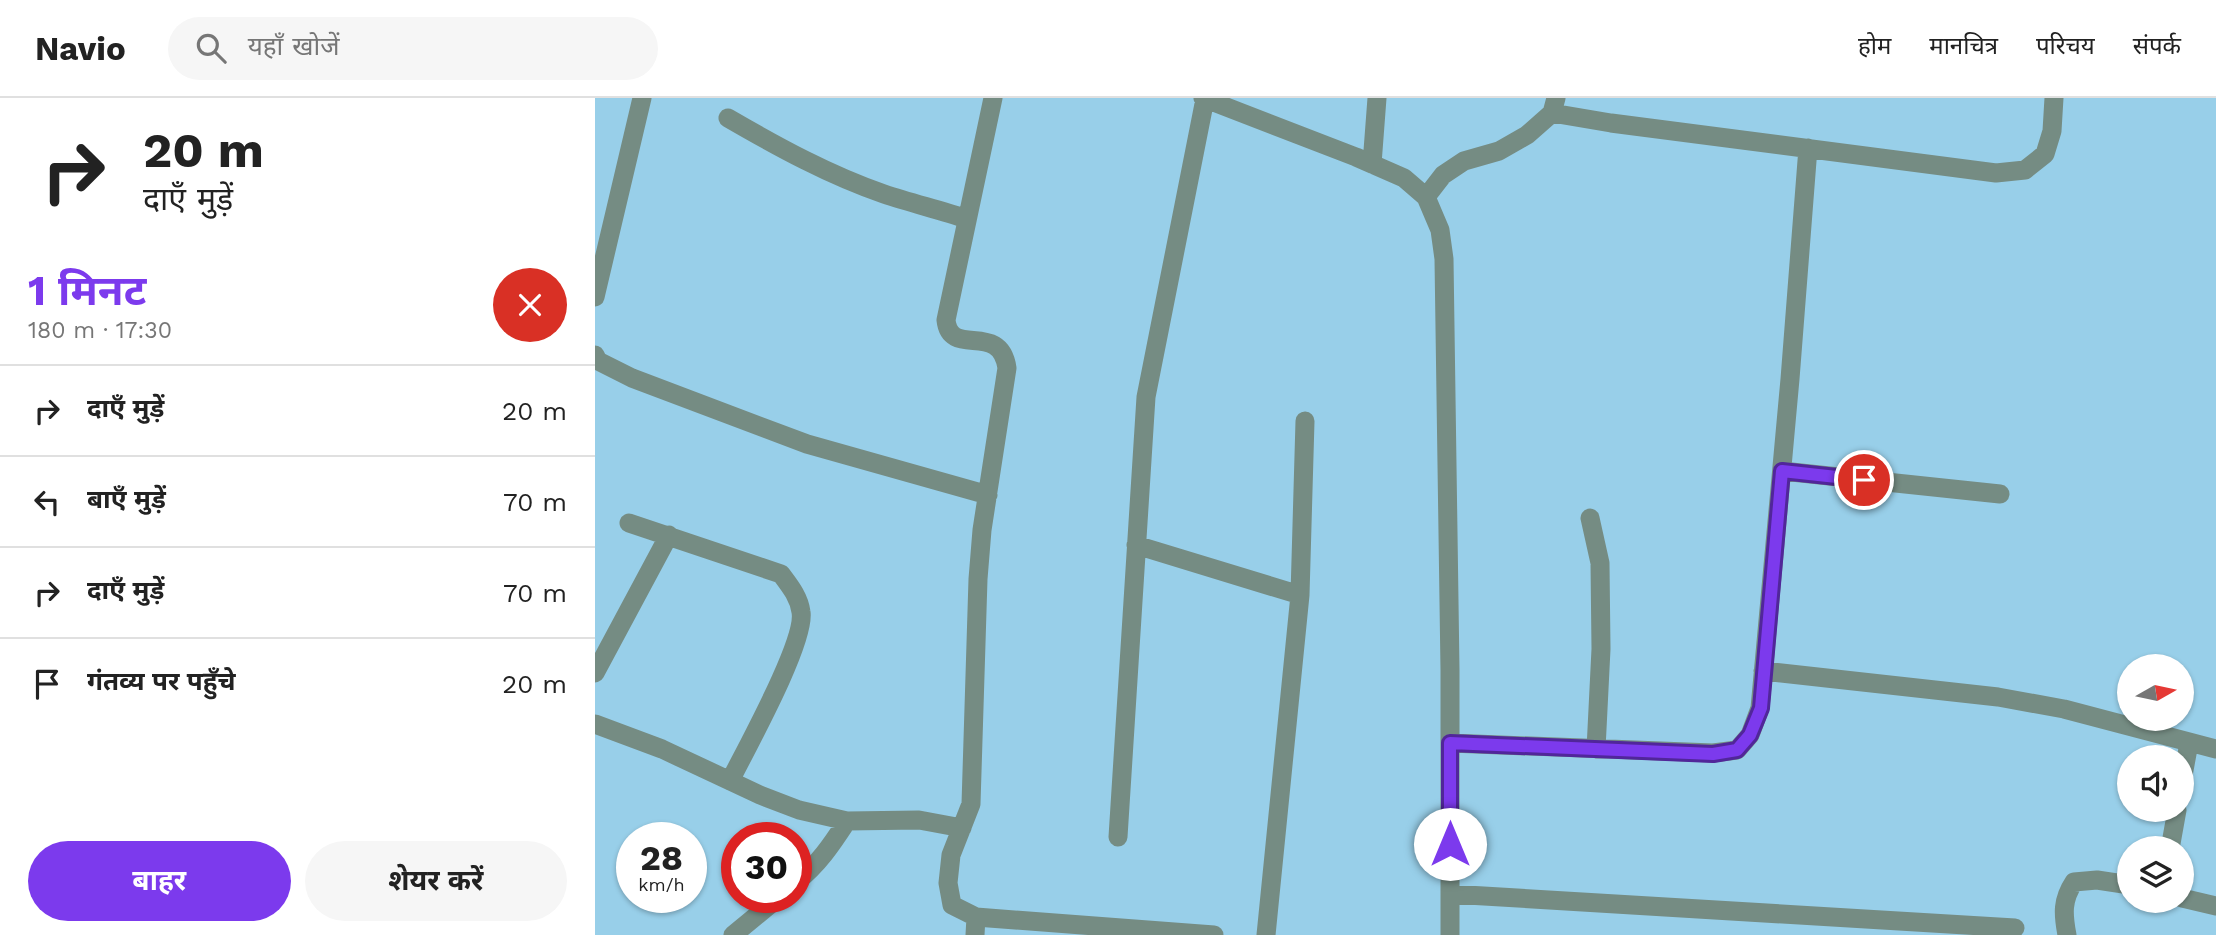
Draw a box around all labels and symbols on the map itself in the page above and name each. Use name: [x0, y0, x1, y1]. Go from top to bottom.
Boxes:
pin: [1834, 450, 1894, 510]
north arrow: [2117, 654, 2195, 732]
position arrow: [1413, 807, 1487, 881]
speed limit sign: 30: [721, 822, 812, 913]

